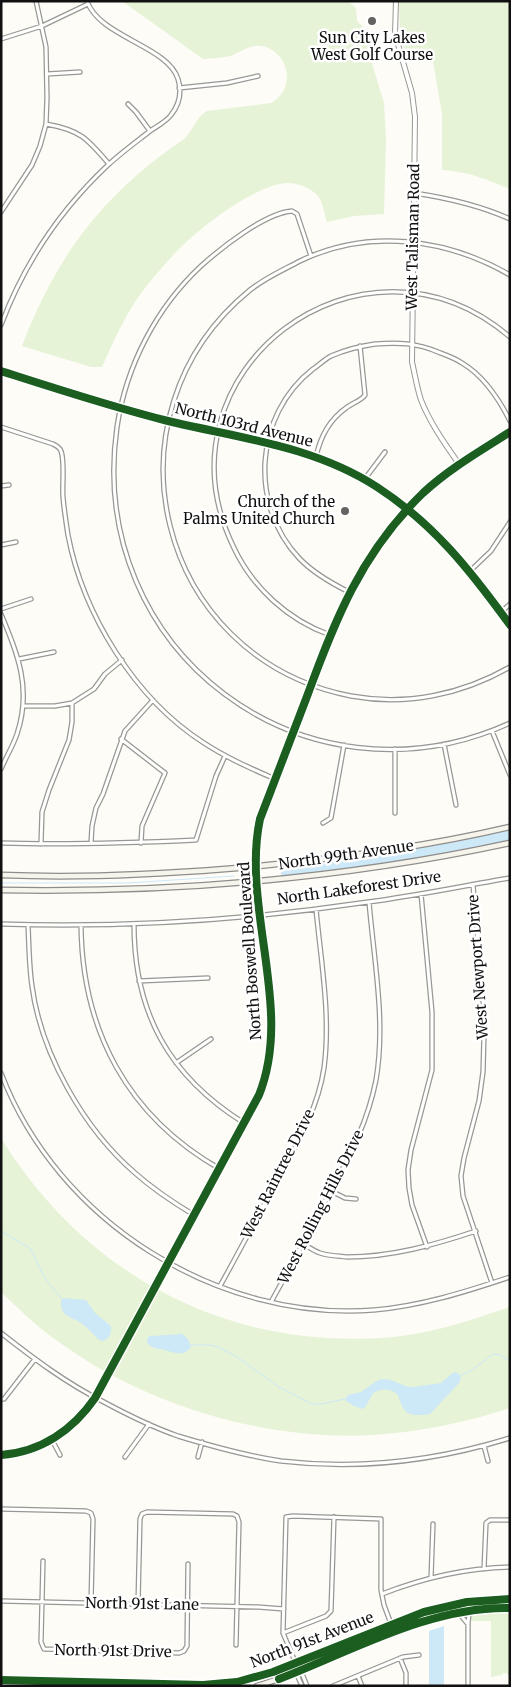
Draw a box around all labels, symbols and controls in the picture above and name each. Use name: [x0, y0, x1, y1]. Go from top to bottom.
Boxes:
marker: Sun City Lakes West Golf Course: [366, 15, 378, 27]
place label: Sun City Lakes West Golf Course: [310, 28, 433, 64]
street label: West Talisman Road: [402, 163, 423, 312]
street label: North 103rd Avenue: [173, 398, 315, 451]
place label: Church of the Palms United Church: [183, 492, 335, 528]
marker: Church of the Palms United Church: [339, 505, 351, 517]
street label: North 99th Avenue: [277, 836, 415, 873]
street label: North Boswell Boulevard: [234, 861, 265, 1041]
street label: North Lakeforest Drive: [276, 867, 442, 908]
street label: West Newport Drive: [463, 894, 492, 1041]
street label: West Raintree Drive: [236, 1106, 319, 1243]
street label: West Rolling Hills Drive: [273, 1126, 368, 1288]
street label: North 91st Lane: [85, 1593, 199, 1614]
street label: North 91st Avenue: [247, 1607, 376, 1672]
street label: North 91st Drive: [54, 1640, 172, 1661]

